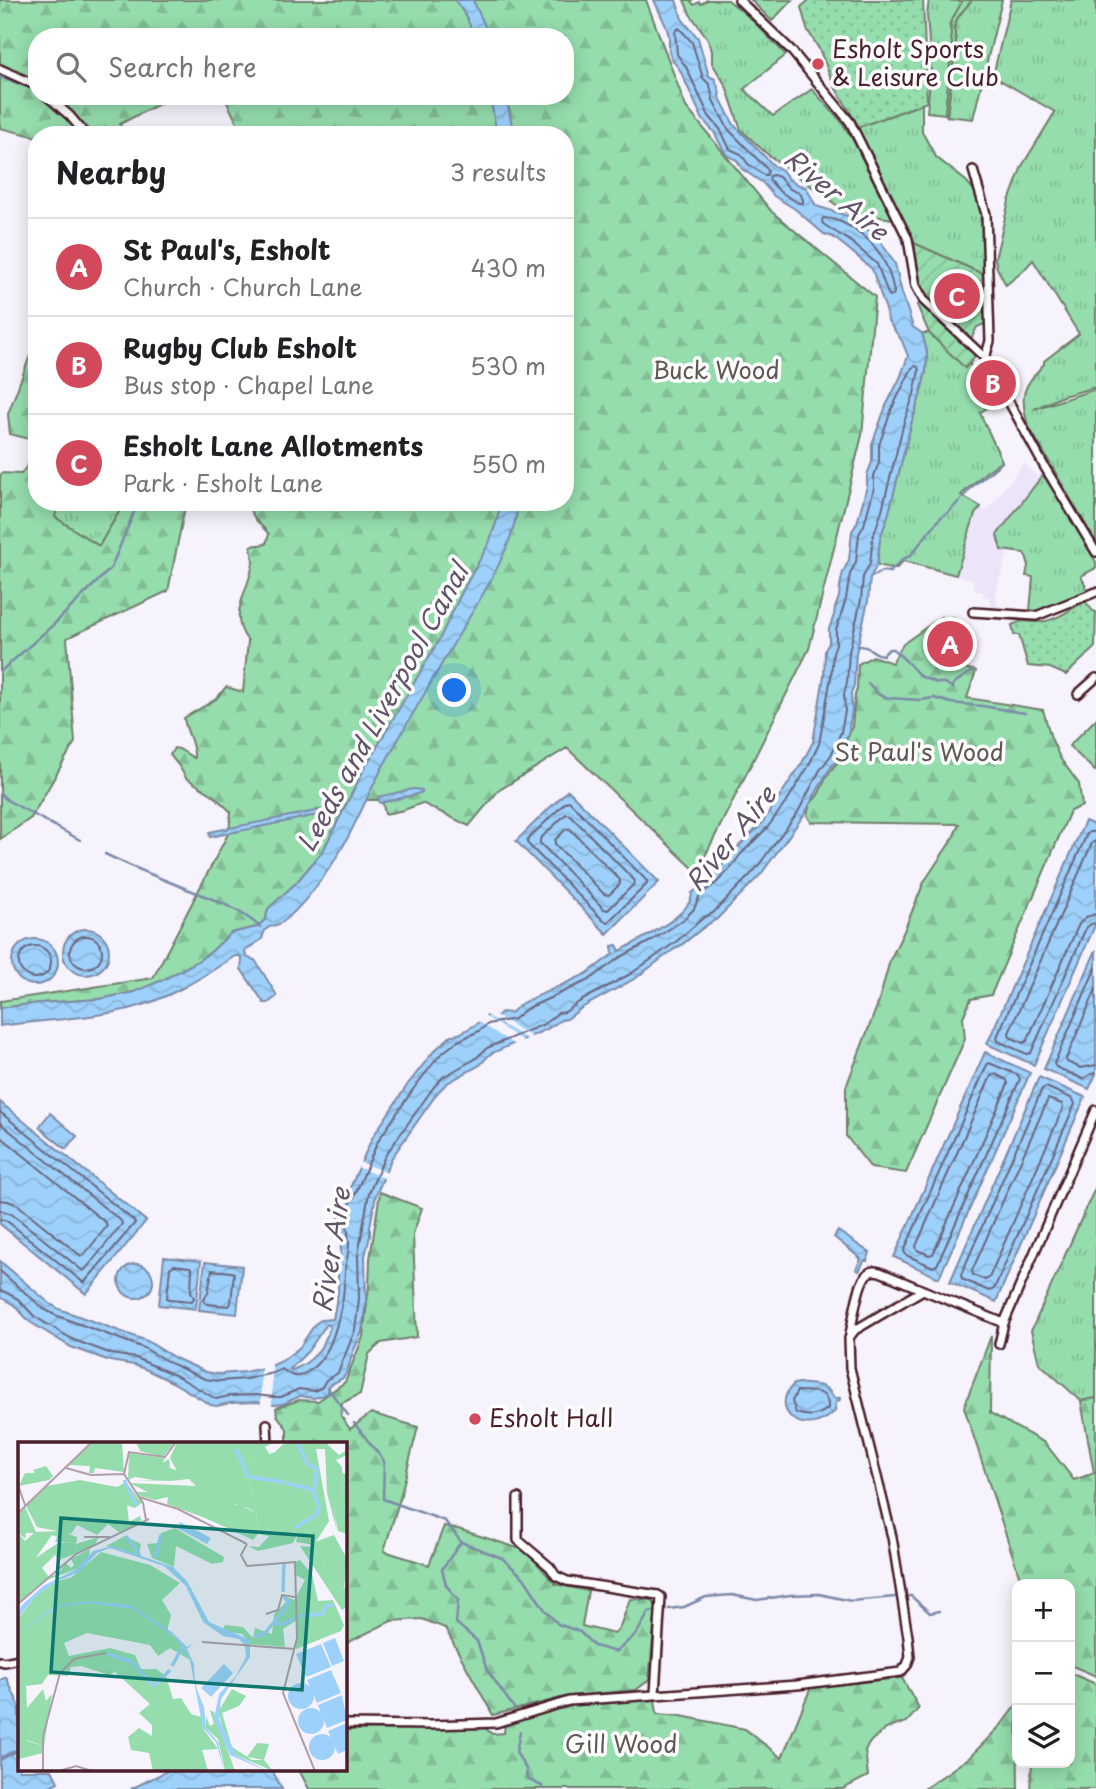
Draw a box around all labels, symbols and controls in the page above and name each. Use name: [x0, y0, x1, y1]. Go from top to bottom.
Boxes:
search box: [28, 28, 574, 105]
place label: Esholt Sports & Leisure Club: [832, 30, 999, 94]
text: Search here: [108, 47, 257, 86]
icon: search: [52, 48, 90, 86]
marker: Esholt Sports & Leisure Club: [810, 56, 826, 72]
water label: River Aire: [776, 138, 899, 250]
text: Nearby: [56, 149, 166, 194]
text: 3 results: [450, 154, 546, 189]
text: St Paul's, Esholt: [123, 230, 330, 269]
text: A: [70, 250, 88, 285]
text: 430 m: [471, 250, 546, 285]
text: Church · Church Lane: [123, 269, 362, 304]
pin: C: [934, 270, 980, 322]
text: Rugby Club Esholt: [123, 328, 357, 367]
text: B: [71, 348, 87, 383]
text: 530 m: [470, 348, 546, 383]
park label: Buck Wood: [652, 351, 780, 387]
pin: B: [970, 357, 1016, 409]
text: Bus stop · Chapel Lane: [123, 367, 374, 402]
text: Esholt Lane Allotments: [123, 426, 423, 465]
text: C: [70, 446, 88, 481]
text: 550 m: [471, 446, 546, 481]
text: Park · Esholt Lane: [123, 465, 323, 500]
water label: Leeds and Liverpool Canal: [286, 553, 479, 858]
pin: A: [927, 618, 973, 670]
your location: [437, 673, 471, 707]
park label: St Paul's Wood: [834, 733, 1004, 769]
water label: River Aire: [675, 776, 785, 899]
water label: River Aire: [301, 1183, 360, 1315]
place label: Esholt Hall: [489, 1399, 613, 1435]
marker: Esholt Hall: [467, 1411, 483, 1427]
inset map: [18, 1442, 346, 1772]
map controls: [1012, 1579, 1075, 1768]
button: +: [1012, 1579, 1075, 1642]
button: −: [1012, 1642, 1075, 1705]
button: layers: [1012, 1705, 1075, 1768]
park label: Gill Wood: [565, 1725, 677, 1761]

